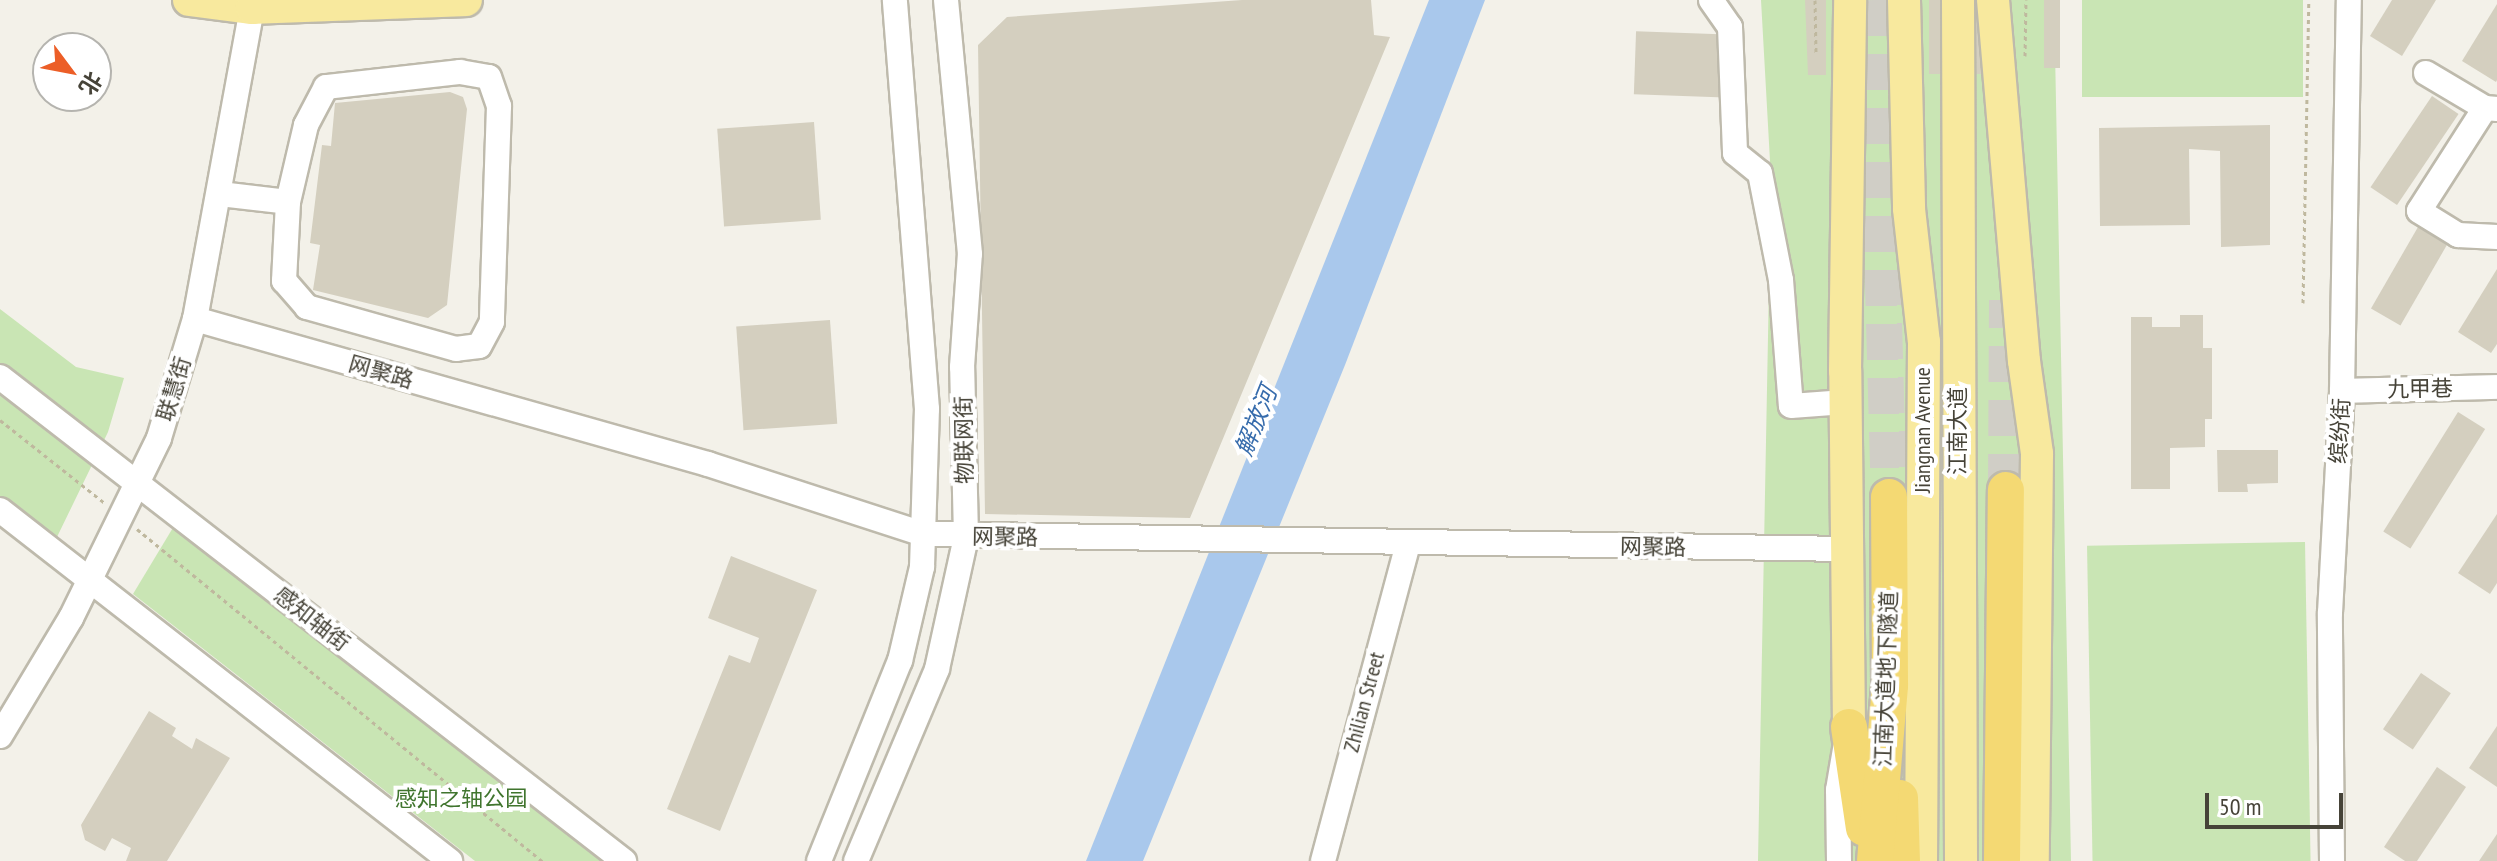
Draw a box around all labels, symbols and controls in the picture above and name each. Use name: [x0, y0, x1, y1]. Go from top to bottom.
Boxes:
north arrow: [32, 32, 112, 112]
text: 北: [73, 67, 108, 100]
street label: 网聚路: [346, 350, 416, 394]
street label: 联慧街: [152, 354, 196, 424]
street label: Jiangnan Avenue: [1910, 367, 1936, 493]
street label: 九甲巷: [2387, 375, 2453, 403]
water label: 解放河: [1229, 382, 1283, 460]
street label: 江南大道: [1945, 387, 1971, 475]
street label: 物联网街: [950, 396, 978, 484]
street label: 缤纷街: [2325, 397, 2355, 465]
street label: 网聚路: [972, 523, 1038, 551]
street label: 网聚路: [1620, 533, 1686, 561]
street label: 感知轴街: [269, 582, 355, 656]
street label: 江南大道地下隧道: [1870, 591, 1902, 767]
street label: Zhilian Street: [1338, 649, 1390, 755]
scale bar: [2209, 777, 2347, 827]
park label: 感知之轴公园: [395, 786, 527, 812]
text: 50 m: [2219, 791, 2261, 822]

